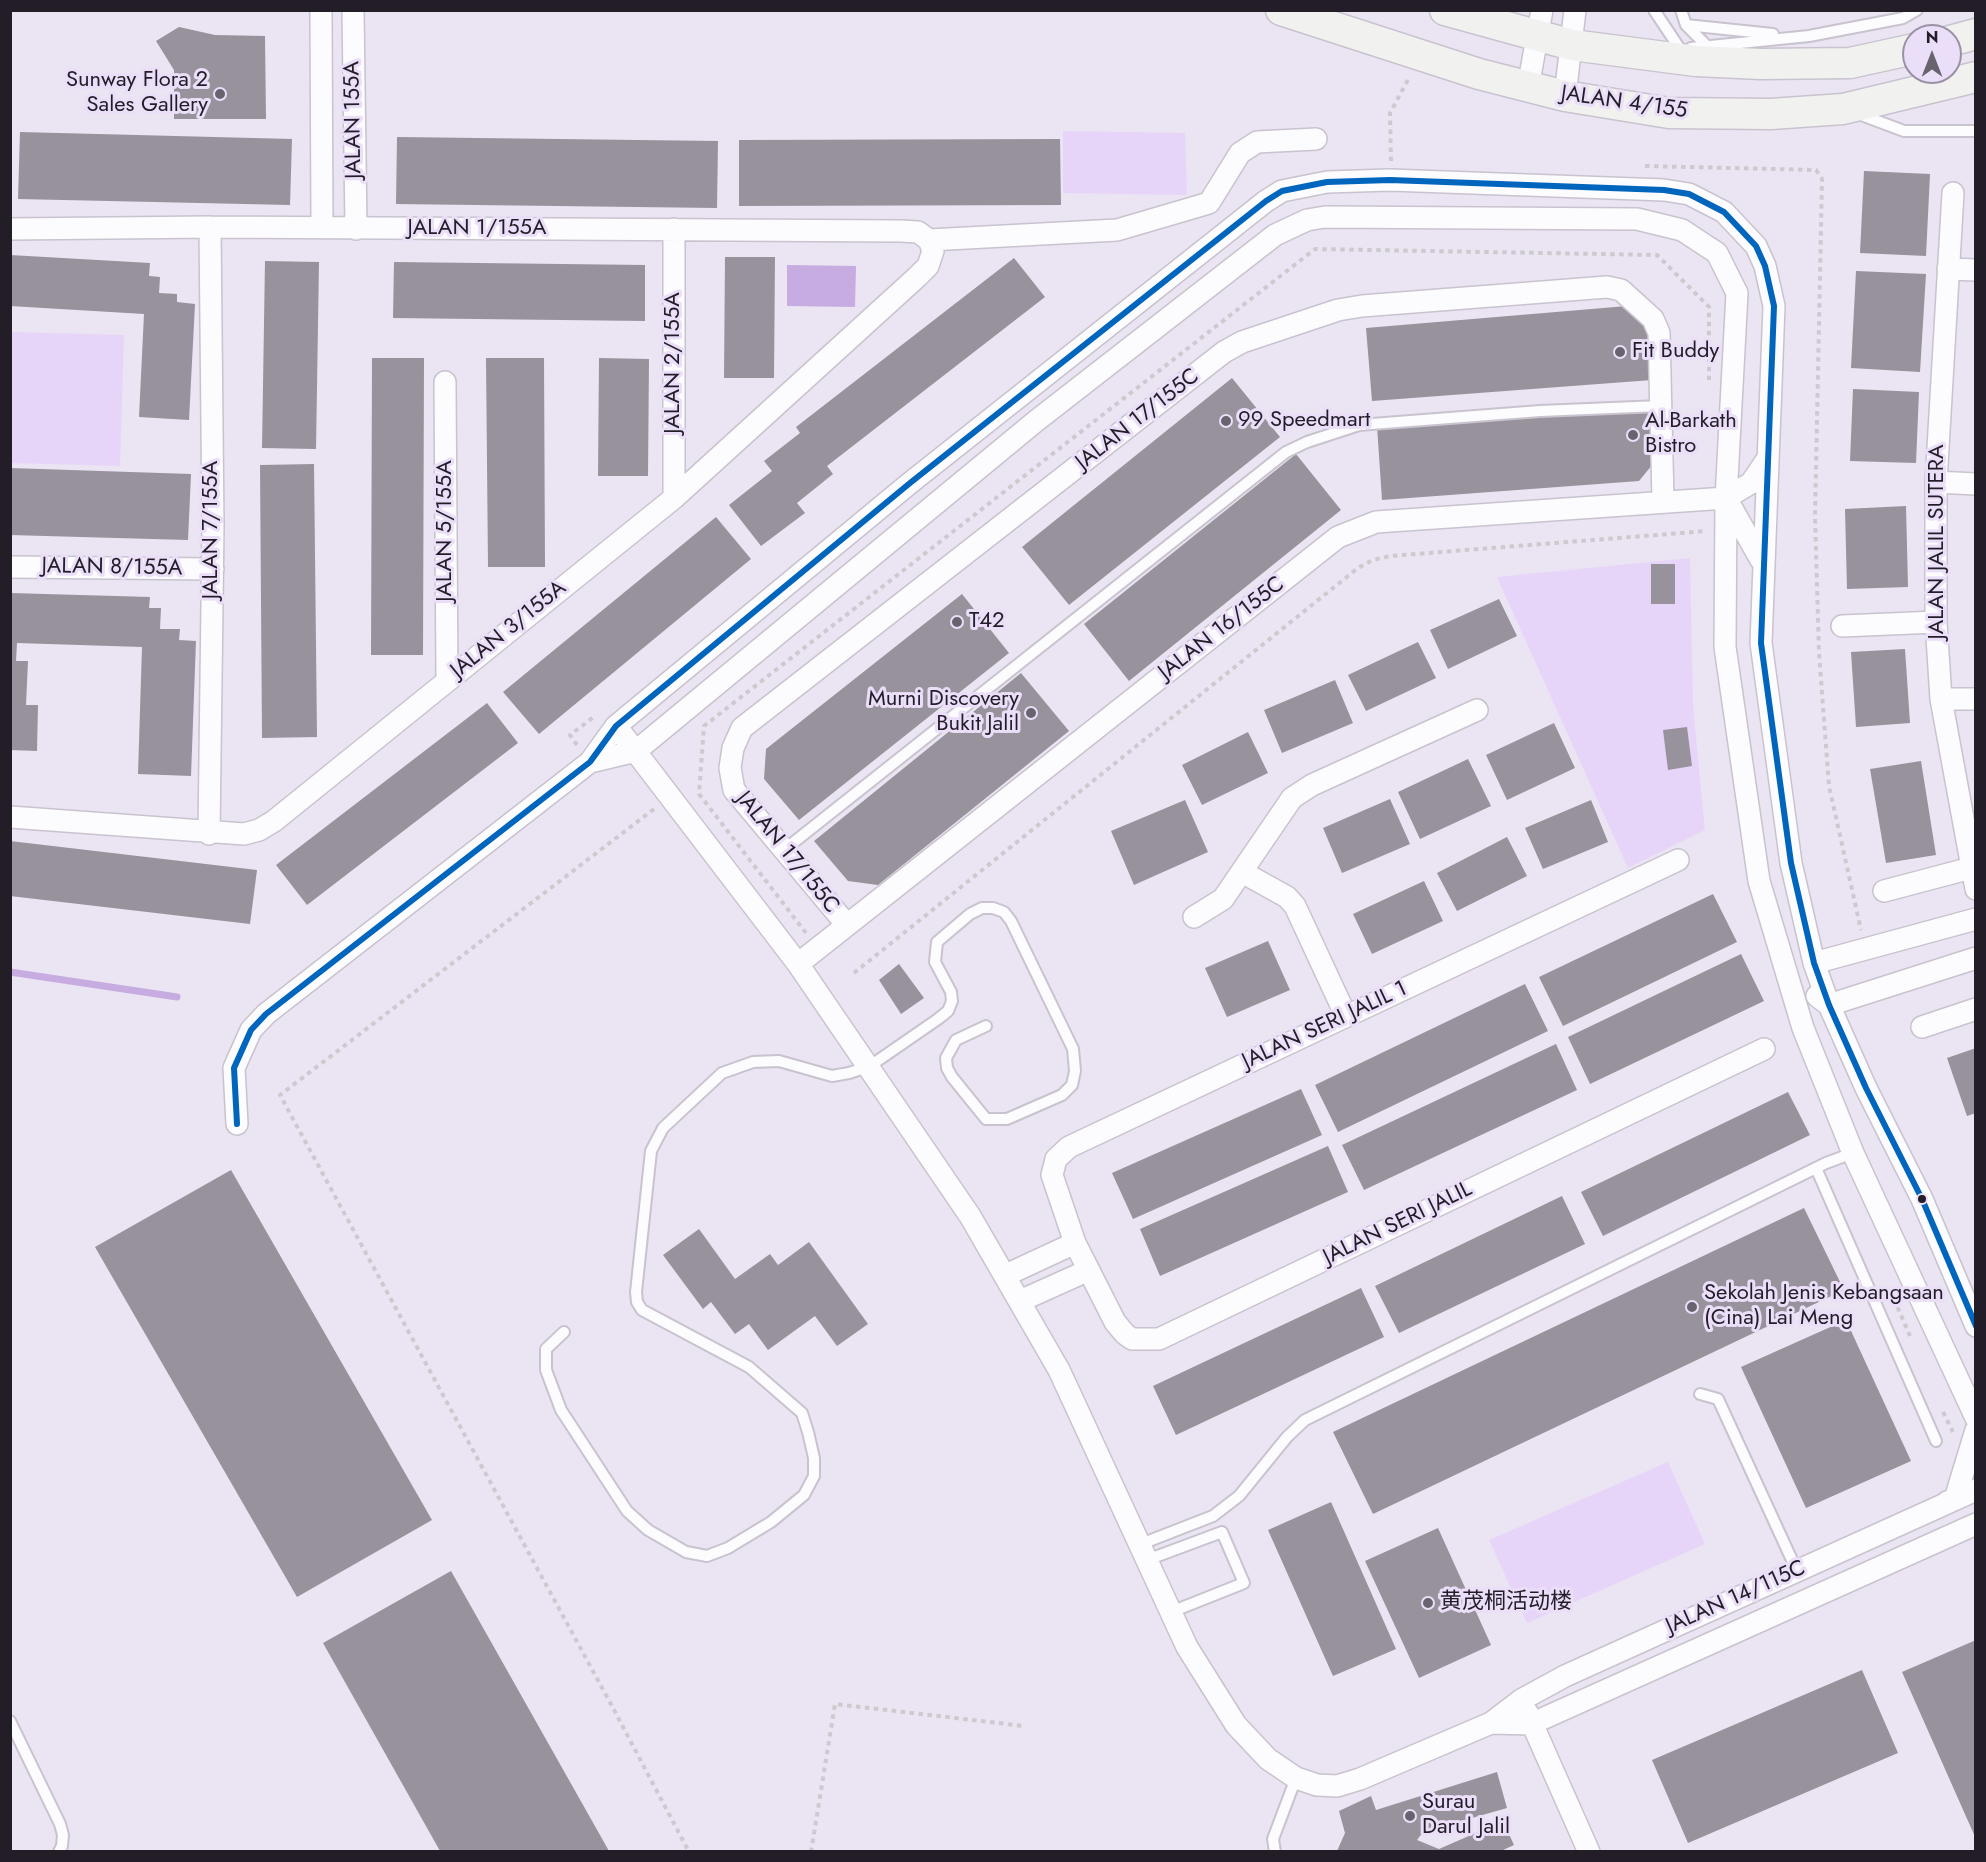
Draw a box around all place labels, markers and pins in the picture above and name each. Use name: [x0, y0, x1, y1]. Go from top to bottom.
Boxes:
place label: Sunway Flora 2 Sales Gallery: [66, 68, 208, 119]
marker: Sunway Flora 2 Sales Gallery: [213, 87, 227, 101]
place label: Fit Buddy: [1632, 339, 1719, 365]
marker: Fit Buddy: [1613, 345, 1627, 359]
place label: 99 Speedmart: [1238, 408, 1370, 434]
place label: Al-Barkath Bistro: [1645, 409, 1737, 460]
marker: 99 Speedmart: [1219, 414, 1233, 428]
marker: Al-Barkath Bistro: [1626, 428, 1640, 442]
place label: T42: [969, 609, 1005, 635]
marker: T42: [950, 615, 964, 629]
place label: Murni Discovery Bukit Jalil: [868, 687, 1019, 738]
marker: Murni Discovery Bukit Jalil: [1024, 706, 1038, 720]
unlabelled marker: [1916, 1193, 1928, 1205]
place label: Sekolah Jenis Kebangsaan (Cina) Lai Meng: [1704, 1281, 1944, 1332]
marker: Sekolah Jenis Kebangsaan (Cina) Lai Meng: [1685, 1300, 1699, 1314]
place label: 黄茂桐活动楼: [1440, 1590, 1572, 1616]
marker: 黄茂桐活动楼: [1421, 1596, 1435, 1610]
place label: Surau Darul Jalil: [1422, 1790, 1510, 1842]
marker: Surau Darul Jalil: [1403, 1809, 1417, 1823]

